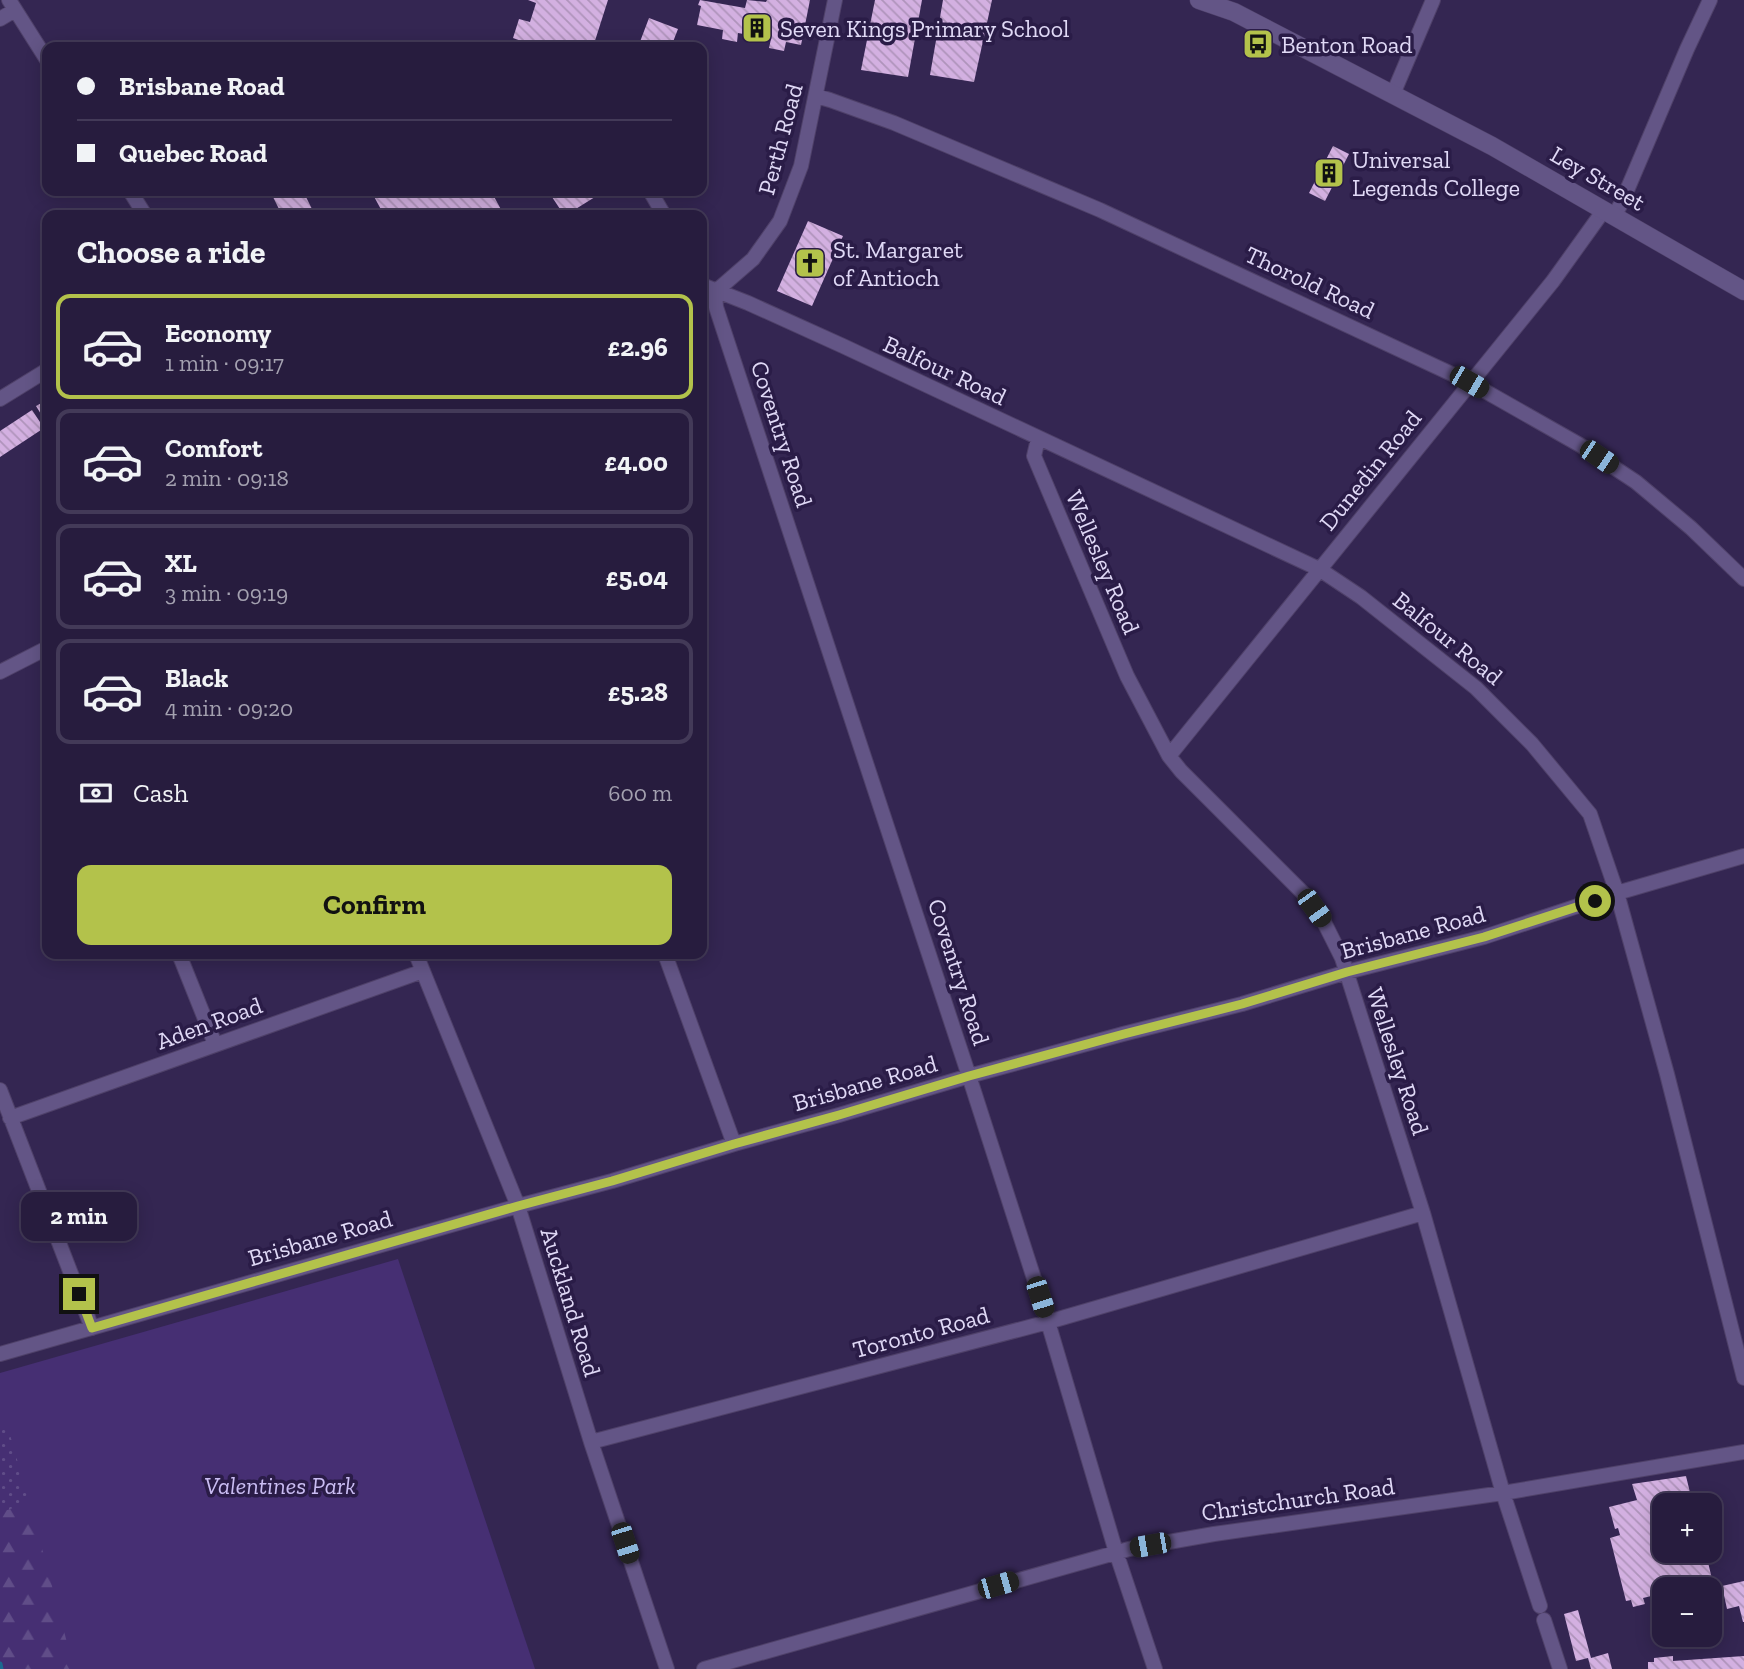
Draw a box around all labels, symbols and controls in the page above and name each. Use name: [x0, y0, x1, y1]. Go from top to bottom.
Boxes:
building icon: Seven Kings Primary School: [740, 11, 774, 45]
place label: Seven Kings Primary School: [780, 14, 1069, 43]
bus stop icon: Benton Road: [1241, 27, 1275, 61]
place label: Benton Road: [1281, 30, 1413, 59]
text: Brisbane Road: [119, 70, 285, 102]
street label: Perth Road: [751, 80, 809, 198]
text: Quebec Road: [119, 137, 267, 169]
street label: Ley Street: [1546, 139, 1650, 217]
place label: Universal Legends College: [1352, 145, 1520, 202]
building icon: Universal Legends College: [1312, 156, 1346, 190]
text: Choose a ride: [77, 233, 265, 271]
place label: St. Margaret of Antioch: [833, 235, 963, 292]
street label: Thorold Road: [1241, 239, 1379, 325]
church icon: St. Margaret of Antioch: [793, 246, 827, 280]
icon: car: [81, 315, 144, 378]
text: Economy: [165, 317, 271, 349]
street label: Balfour Road: [879, 329, 1011, 411]
text: £2.96: [607, 331, 668, 363]
text: 1 min · 09:17: [165, 349, 284, 377]
street label: Coventry Road: [745, 357, 819, 511]
car: [1446, 362, 1493, 402]
street label: Dunedin Road: [1313, 404, 1427, 536]
icon: car: [81, 430, 144, 493]
text: Comfort: [165, 432, 262, 464]
car: [1576, 437, 1623, 477]
text: £4.00: [604, 446, 668, 478]
text: 2 min · 09:18: [165, 464, 289, 492]
street label: Wellesley Road: [1060, 486, 1146, 638]
icon: car: [81, 545, 144, 608]
text: XL: [165, 547, 197, 579]
text: £5.04: [606, 561, 668, 593]
text: 3 min · 09:19: [165, 579, 288, 607]
street label: Balfour Road: [1387, 585, 1509, 691]
icon: car: [81, 660, 144, 723]
text: Black: [165, 662, 228, 694]
text: £5.28: [608, 676, 668, 708]
text: 4 min · 09:20: [165, 694, 293, 722]
icon: cash: [77, 774, 115, 812]
text: Cash: [133, 777, 188, 809]
text: 600 m: [608, 779, 672, 807]
button: Confirm: [77, 865, 672, 945]
car: [1294, 885, 1335, 931]
route start: [1579, 885, 1611, 917]
street label: Coventry Road: [922, 895, 996, 1049]
street label: Brisbane Road: [1338, 899, 1488, 965]
street label: Wellesley Road: [1361, 984, 1435, 1138]
street label: Aden Road: [152, 990, 266, 1056]
street label: Brisbane Road: [790, 1049, 940, 1117]
callout: 2 min: [21, 1192, 137, 1242]
text: 2 min: [50, 1202, 108, 1230]
street label: Brisbane Road: [245, 1204, 395, 1272]
street label: Auckland Road: [535, 1224, 607, 1380]
car: [1024, 1274, 1057, 1320]
route end: [63, 1278, 95, 1310]
street label: Toronto Road: [850, 1300, 992, 1364]
park label: Valentines Park: [204, 1471, 356, 1500]
street label: Christchurch Road: [1200, 1471, 1396, 1527]
map controls: [1652, 1493, 1722, 1647]
button: +: [1652, 1493, 1722, 1563]
car: [609, 1520, 642, 1566]
car: [1128, 1531, 1173, 1559]
car: [975, 1569, 1022, 1601]
button: −: [1652, 1577, 1722, 1647]

